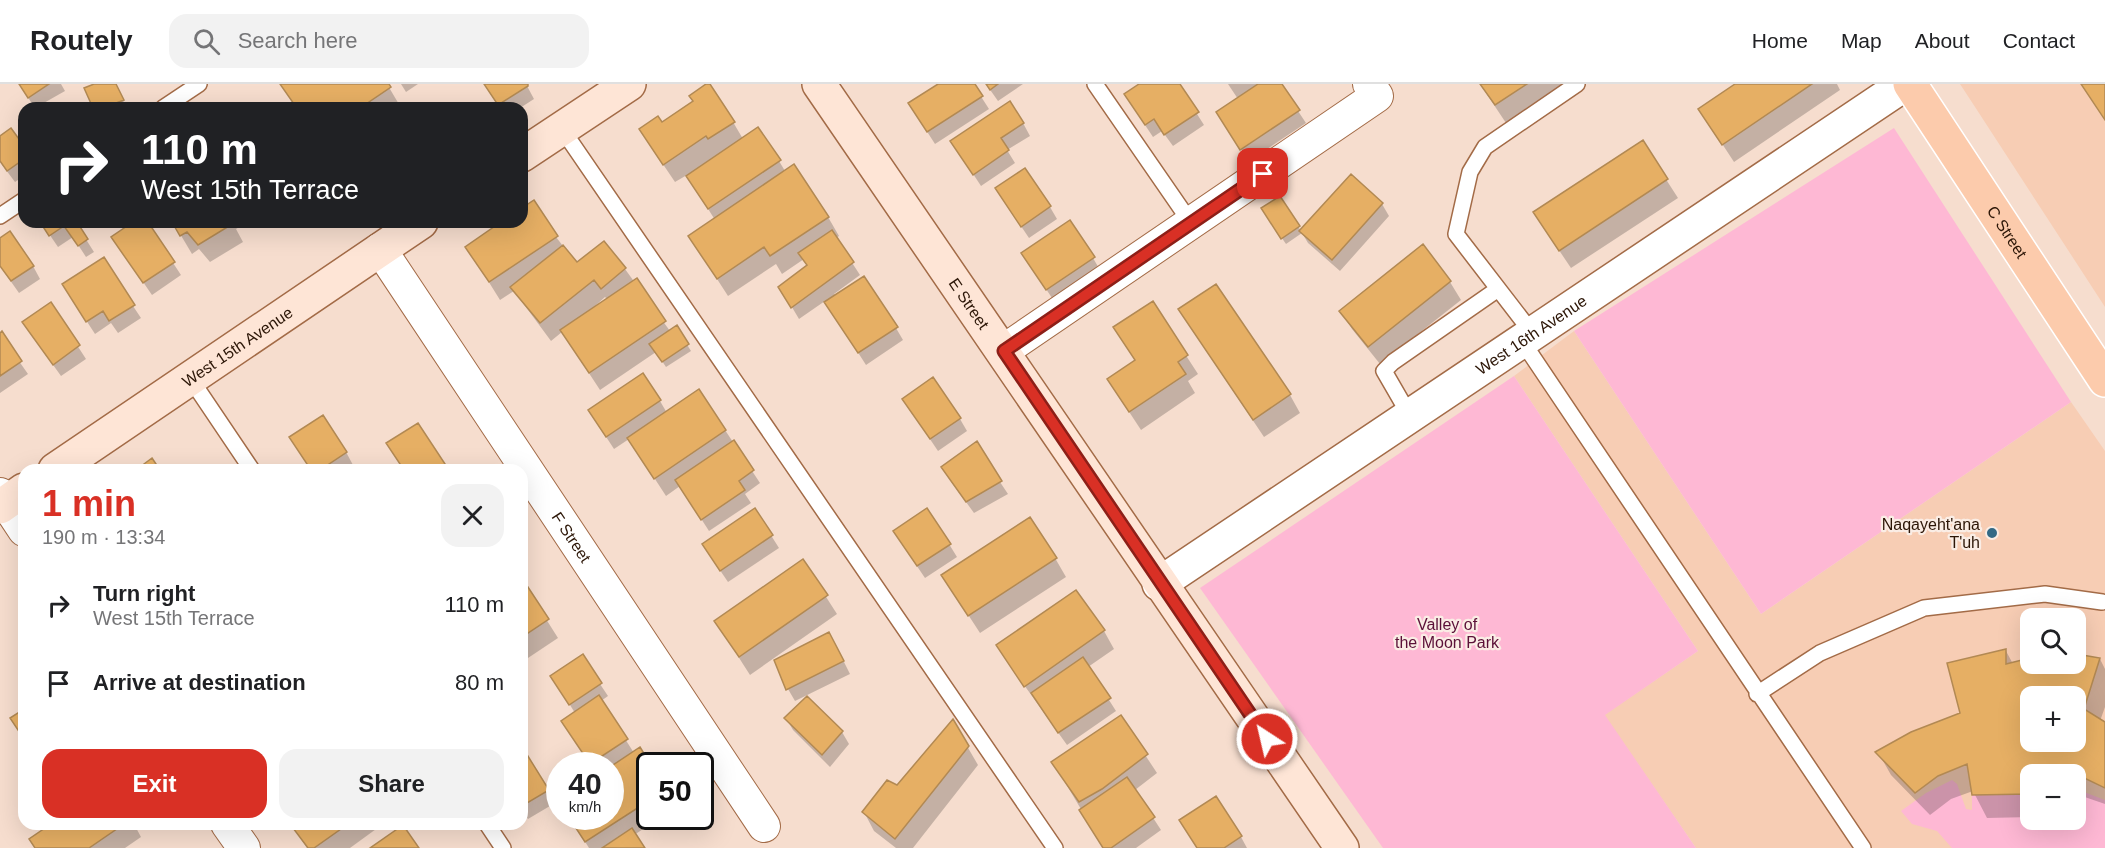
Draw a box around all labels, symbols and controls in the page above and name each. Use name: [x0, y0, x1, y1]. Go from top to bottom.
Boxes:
search box: [169, 14, 589, 68]
text: Routely: [30, 25, 133, 56]
icon: search: [190, 25, 223, 58]
text: Search here: [238, 28, 358, 53]
text: Home: [1752, 29, 1808, 52]
text: Map: [1841, 29, 1882, 52]
text: About: [1915, 29, 1970, 52]
text: Contact: [2003, 29, 2075, 52]
icon: right: [42, 126, 120, 204]
text: 110 m: [141, 126, 258, 173]
pin: [1237, 148, 1288, 199]
icon: arrive: [1246, 157, 1279, 190]
text: West 15th Terrace: [141, 175, 359, 205]
street label: C Street: [1984, 203, 2031, 262]
street label: E Street: [945, 275, 993, 333]
street label: West 16th Avenue: [1473, 292, 1590, 378]
street label: West 15th Avenue: [179, 304, 296, 390]
text: 1 min: [42, 483, 136, 524]
button: close: [441, 484, 504, 547]
street label: F Street: [548, 509, 594, 566]
place label: Naqayeht'ana T'uh: [1882, 516, 1980, 551]
text: 190 m · 13:34: [42, 526, 165, 548]
marker: Naqayeht'ana T'uh: [1985, 526, 1999, 540]
text: Turn right: [93, 581, 195, 606]
icon: right: [42, 589, 75, 622]
text: 110 m: [444, 592, 504, 617]
text: West 15th Terrace: [93, 607, 255, 629]
map controls: [2020, 608, 2086, 830]
button: search: [2020, 608, 2086, 674]
park label: Valley of the Moon Park: [1395, 616, 1500, 651]
icon: arrive: [42, 667, 75, 700]
text: Arrive at destination: [93, 670, 306, 695]
text: 80 m: [455, 670, 504, 695]
button: +: [2020, 686, 2086, 752]
position arrow: [1235, 707, 1299, 771]
button: Exit: [42, 749, 267, 818]
button: Share: [279, 749, 504, 818]
speed limit sign: 50: [636, 752, 714, 830]
button: −: [2020, 764, 2086, 830]
text: 40: [568, 767, 602, 800]
text: km/h: [569, 798, 601, 815]

